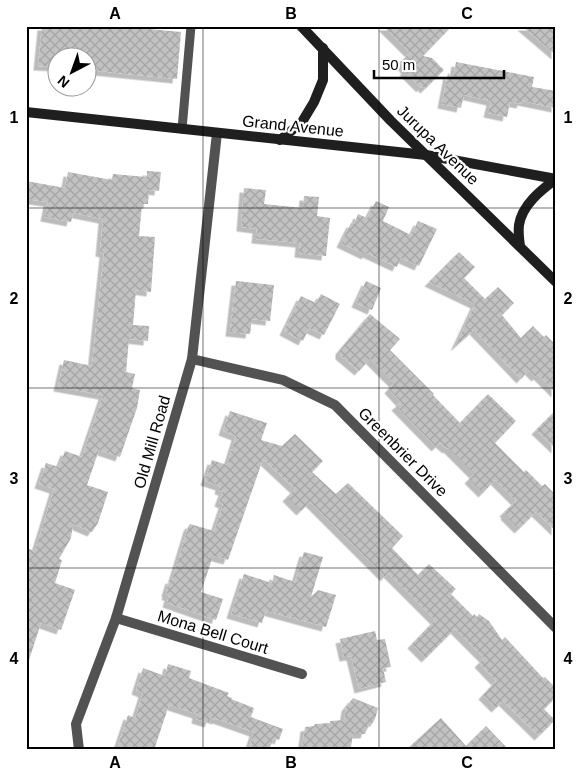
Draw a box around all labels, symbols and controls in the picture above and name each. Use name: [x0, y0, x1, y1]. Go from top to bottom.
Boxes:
text: A: [109, 5, 121, 22]
text: B: [285, 5, 297, 22]
text: C: [461, 5, 473, 22]
north arrow: [48, 48, 98, 98]
scale bar: [374, 48, 504, 80]
text: 50 m: [382, 56, 415, 73]
text: N: [54, 72, 73, 91]
street label: Jurupa Avenue: [394, 102, 482, 188]
text: 1: [10, 109, 19, 126]
text: 1: [564, 109, 573, 126]
street label: Grand Avenue: [241, 112, 345, 140]
text: 2: [10, 290, 19, 307]
text: 2: [564, 290, 573, 307]
street label: Old Mill Road: [131, 394, 173, 490]
street label: Greenbrier Drive: [355, 404, 451, 500]
text: 3: [10, 470, 19, 487]
text: 3: [564, 470, 573, 487]
street label: Mona Bell Court: [156, 607, 271, 657]
text: 4: [10, 650, 19, 667]
text: 4: [564, 650, 573, 667]
text: A: [109, 754, 121, 771]
text: B: [285, 754, 297, 771]
text: C: [461, 754, 473, 771]

